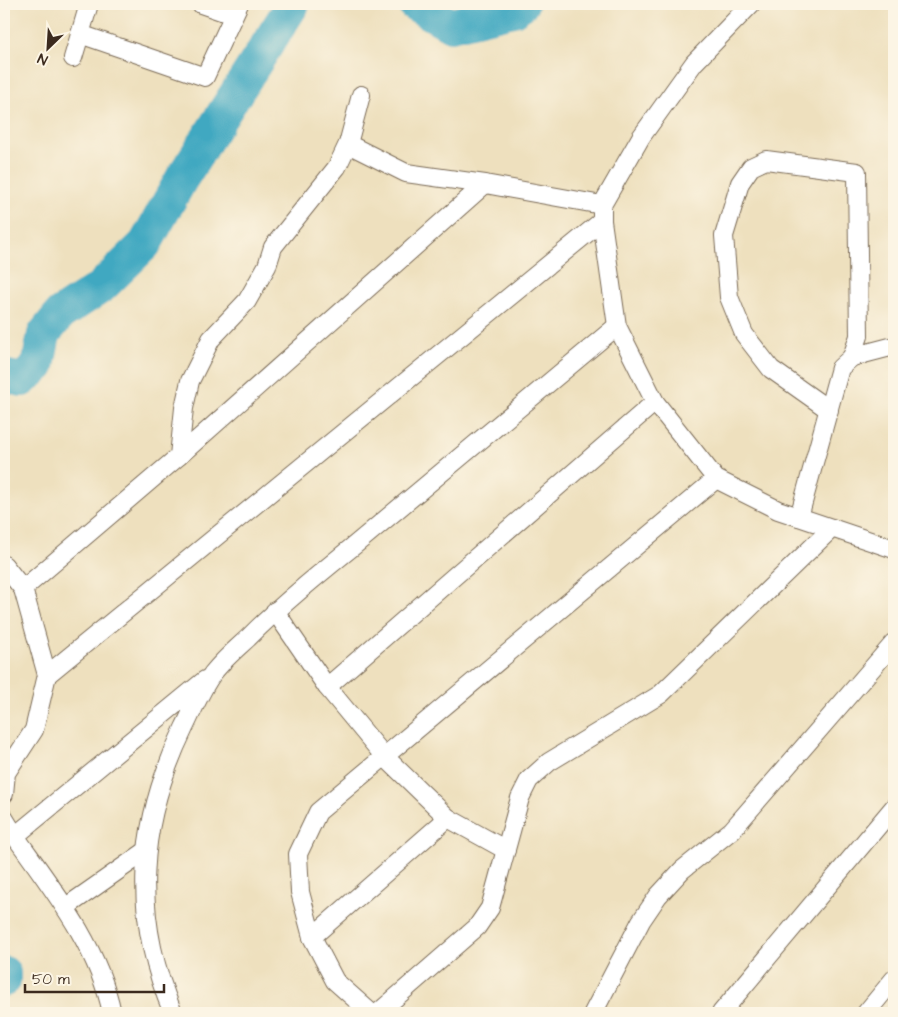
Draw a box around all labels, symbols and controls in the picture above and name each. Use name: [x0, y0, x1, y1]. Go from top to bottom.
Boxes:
north arrow: [22, 22, 72, 72]
text: N: [35, 48, 51, 70]
scale bar: [25, 962, 164, 994]
text: 50 m: [32, 969, 70, 990]

